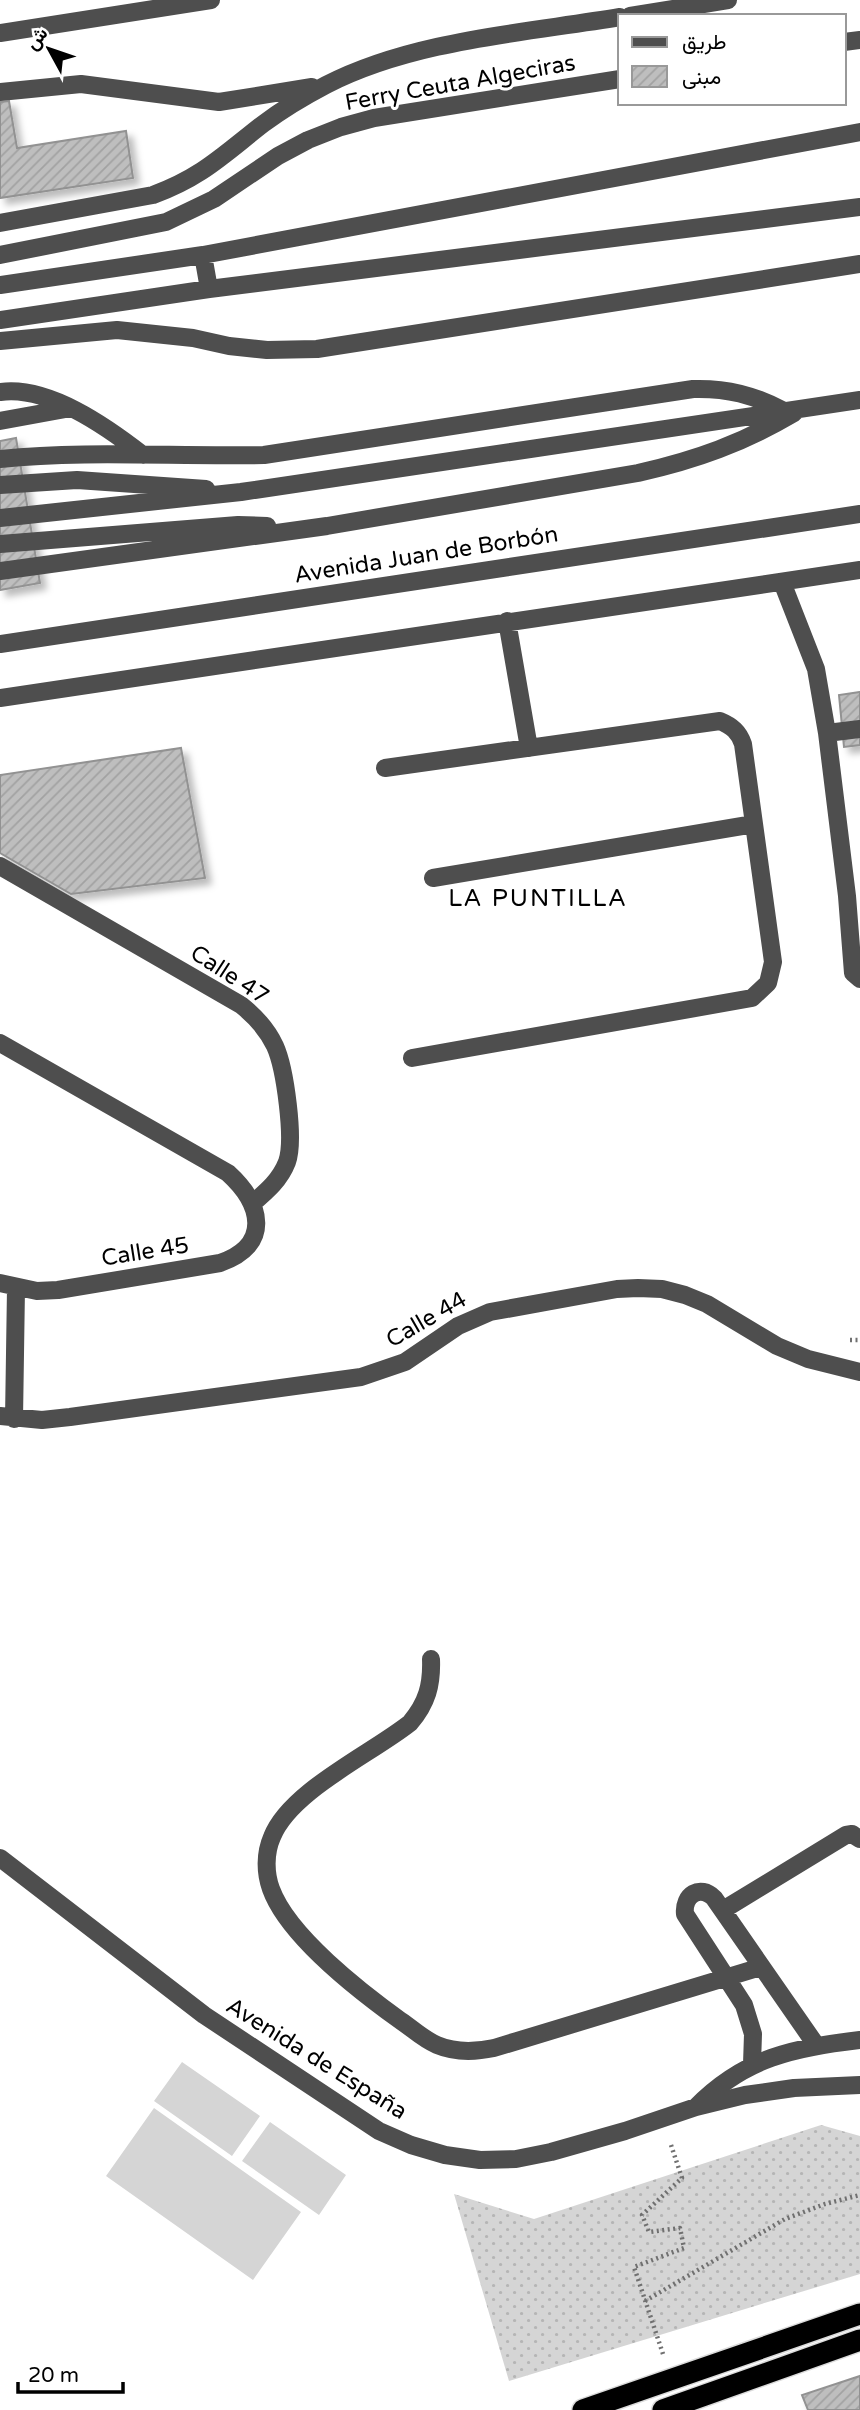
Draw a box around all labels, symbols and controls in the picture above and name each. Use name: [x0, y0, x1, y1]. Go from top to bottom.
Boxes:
north arrow: [14, 14, 84, 84]
legend: [618, 14, 846, 105]
text: ش: [21, 23, 53, 55]
text: طريق: [682, 30, 727, 55]
street label: Ferry Ceuta Algeciras: [343, 49, 578, 117]
text: مبنى: [682, 65, 721, 90]
street label: Avenida Juan de Borbón: [292, 520, 560, 590]
district label: LA PUNTILLA: [448, 884, 628, 913]
street label: Calle 47: [185, 939, 274, 1011]
street label: Calle 45: [99, 1231, 191, 1273]
street label: Calle 44: [381, 1286, 472, 1354]
street label: Avenida de España: [221, 1992, 412, 2126]
scale bar: [18, 2350, 122, 2394]
text: 20 m: [28, 2363, 79, 2388]

